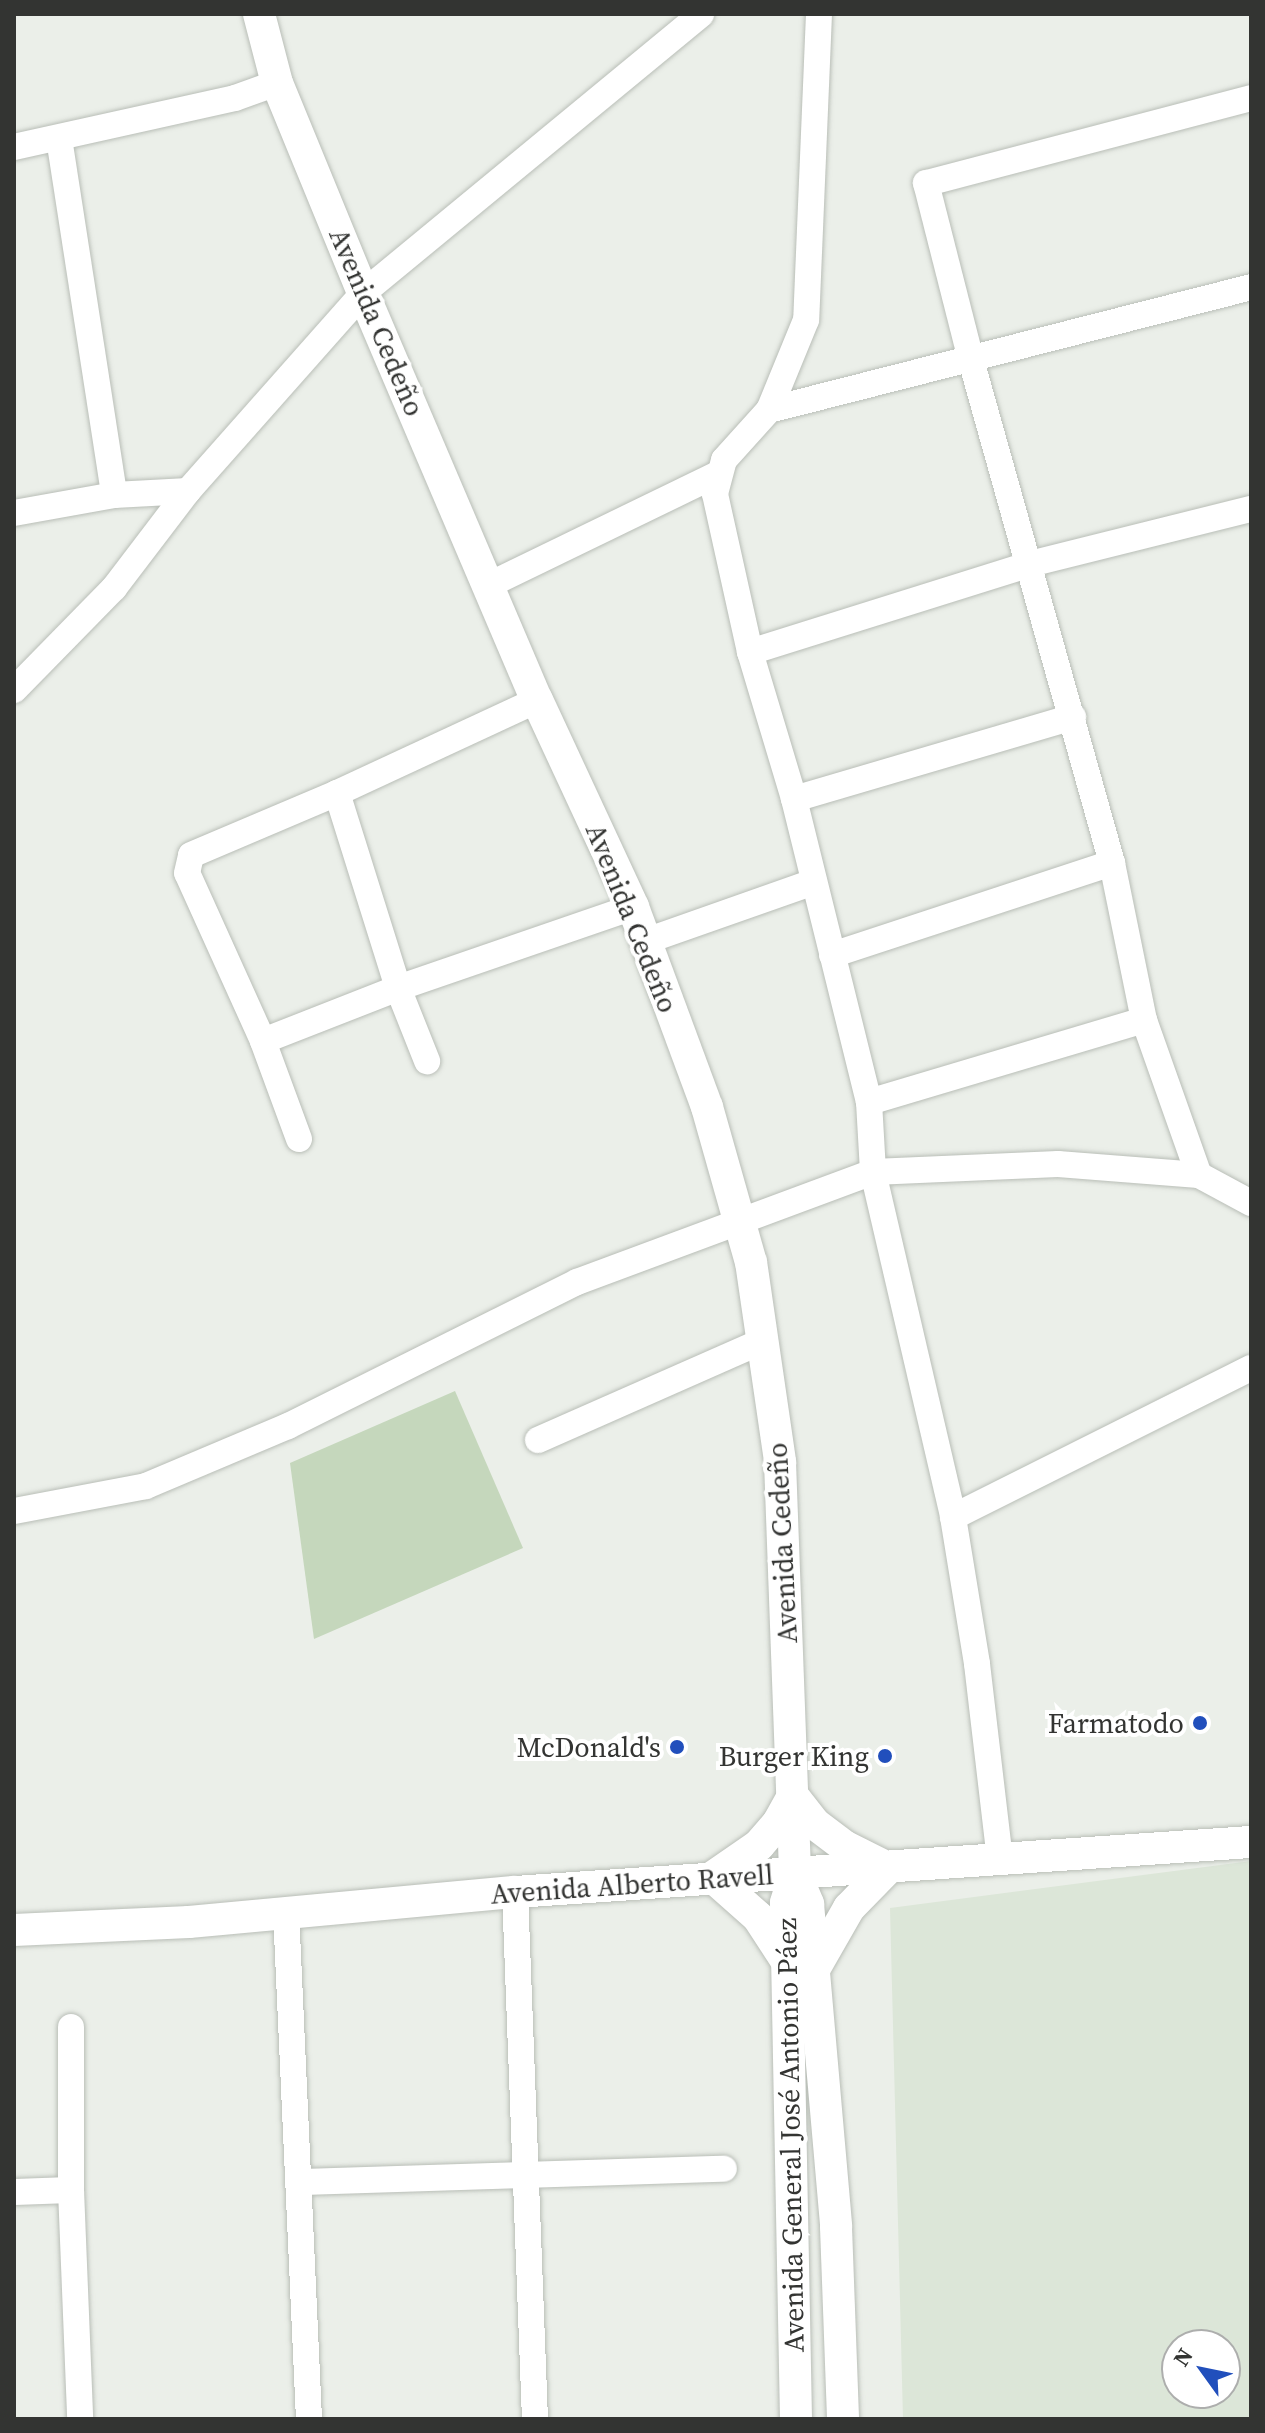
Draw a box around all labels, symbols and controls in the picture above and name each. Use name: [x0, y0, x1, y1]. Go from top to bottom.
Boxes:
street label: Avenida Cedeño: [322, 223, 432, 421]
street label: Avenida Cedeño: [579, 819, 685, 1017]
street label: Avenida Cedeño: [760, 1442, 804, 1644]
place label: Farmatodo: [1048, 1706, 1184, 1740]
marker: Farmatodo: [1191, 1714, 1209, 1732]
place label: McDonald's: [516, 1730, 661, 1764]
marker: McDonald's: [668, 1738, 686, 1756]
place label: Burger King: [719, 1739, 869, 1773]
marker: Burger King: [876, 1747, 894, 1765]
street label: Avenida Alberto Ravell: [489, 1857, 775, 1911]
street label: Avenida General José Antonio Páez: [769, 1917, 811, 2353]
north arrow: [1161, 2329, 1241, 2409]
text: N: [1166, 2342, 1199, 2372]

